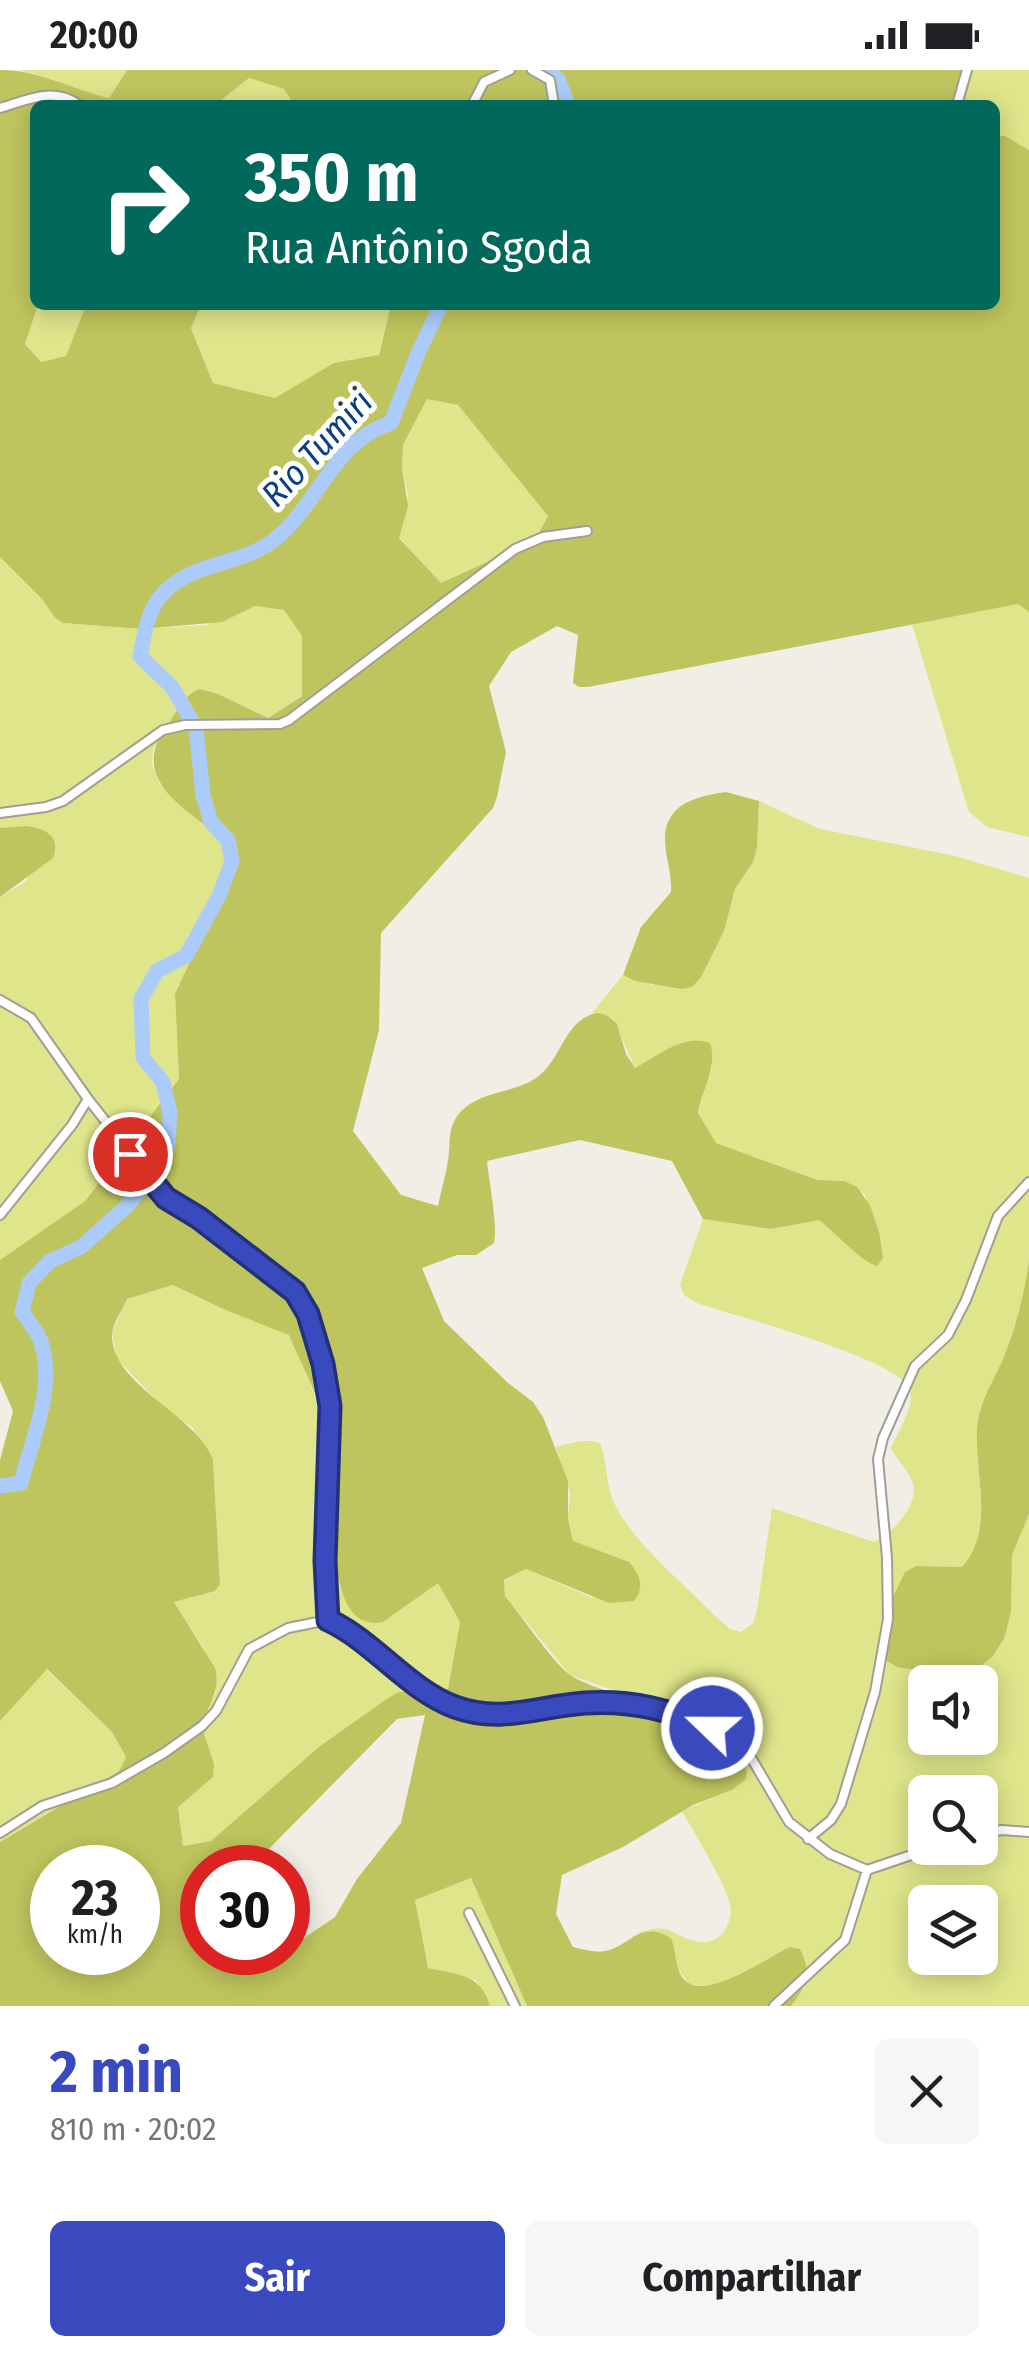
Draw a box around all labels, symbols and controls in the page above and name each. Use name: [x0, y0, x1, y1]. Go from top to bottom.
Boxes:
text: 20:00: [50, 12, 139, 58]
text: 350 m: [245, 136, 419, 220]
icon: right: [80, 140, 210, 270]
text: Rua Antônio Sgoda: [245, 221, 593, 275]
water label: Rio Tumiri: [253, 381, 381, 515]
pin: [88, 1112, 173, 1197]
icon: arrive: [103, 1127, 158, 1182]
map controls: [908, 1665, 998, 1975]
button: sound: [908, 1665, 998, 1755]
position arrow: [660, 1676, 764, 1780]
button: search: [908, 1775, 998, 1865]
speed limit sign: 30: [180, 1845, 310, 1975]
text: 23: [72, 1868, 118, 1928]
button: layers: [908, 1885, 998, 1975]
text: km/h: [67, 1920, 123, 1950]
text: 2 min: [50, 2036, 183, 2108]
button: close: [874, 2039, 979, 2144]
text: 810 m · 20:02: [50, 2110, 216, 2148]
button: Sair: [50, 2221, 505, 2336]
button: Compartilhar: [525, 2221, 979, 2336]

